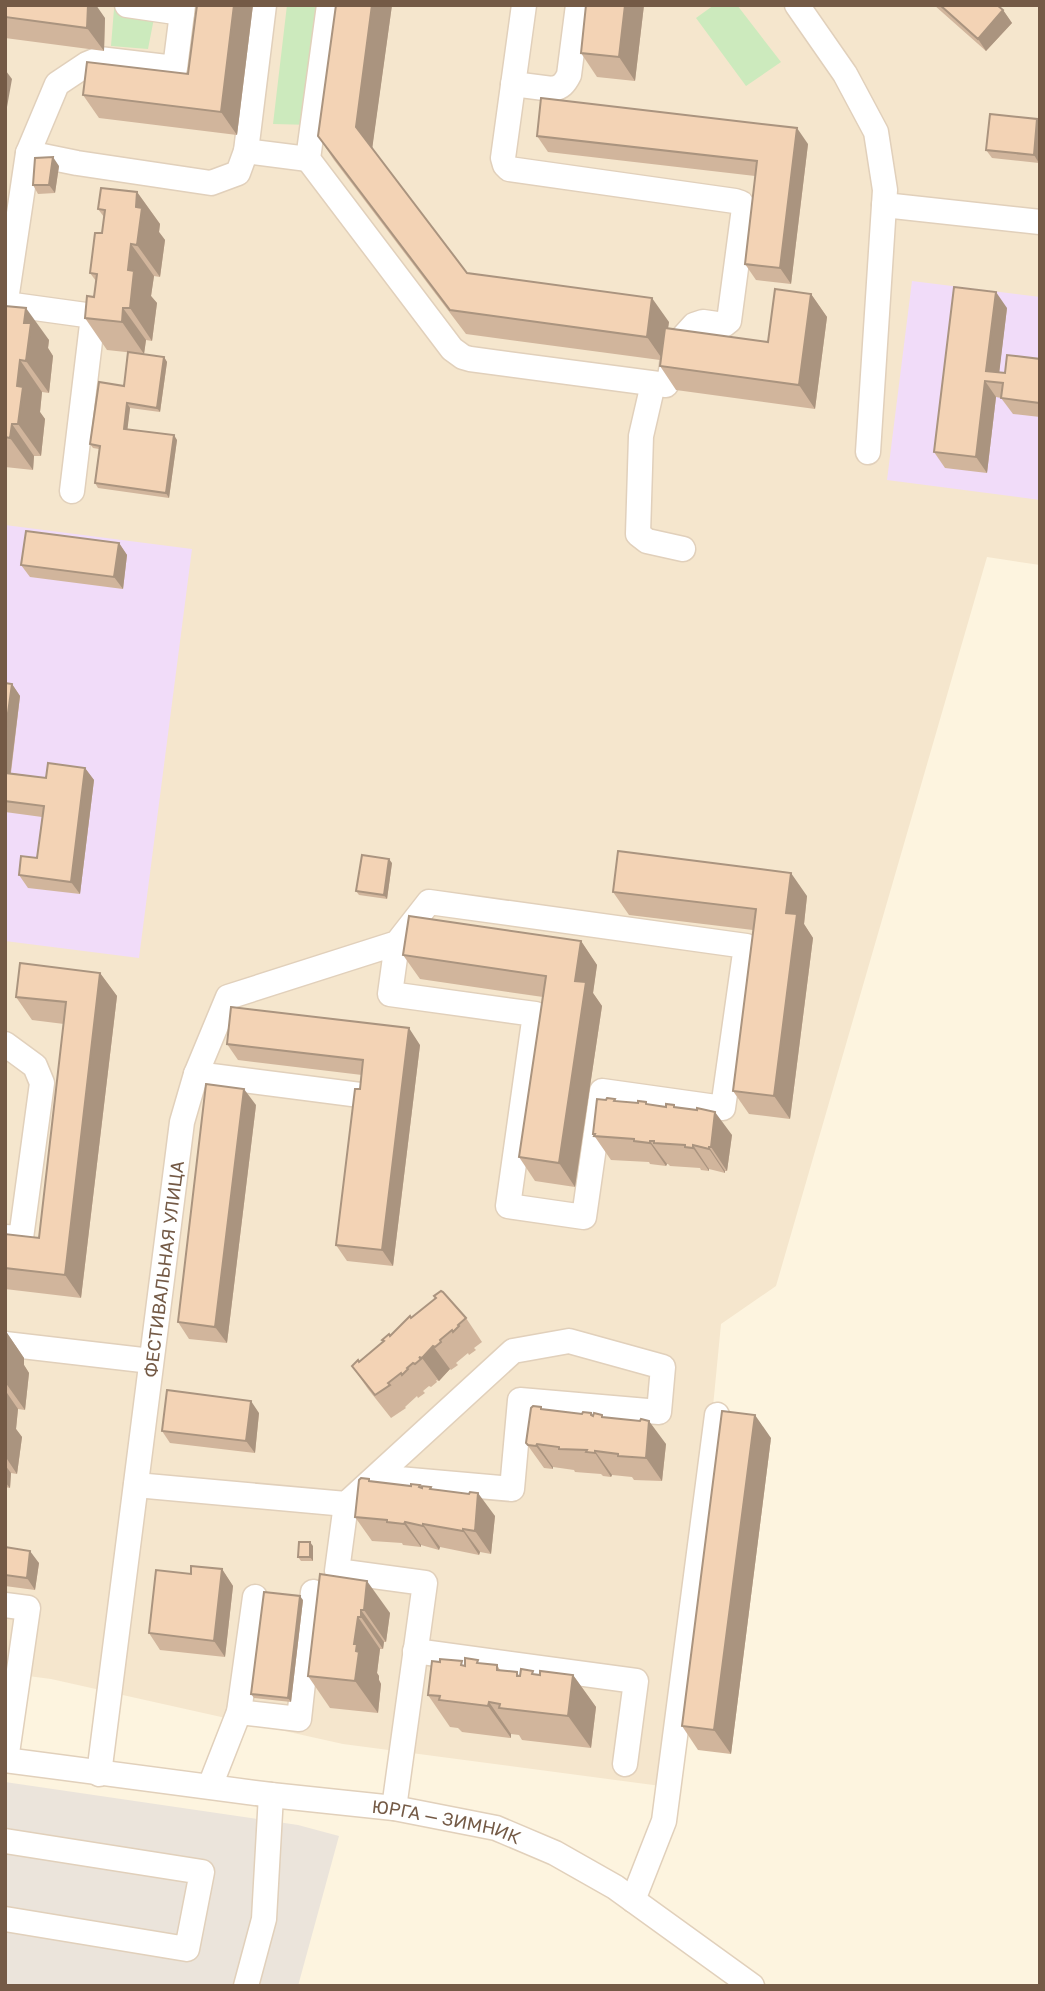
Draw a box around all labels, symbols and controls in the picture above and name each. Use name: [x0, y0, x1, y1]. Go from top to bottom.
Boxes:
street label: ФЕСТИВАЛЬНАЯ УЛИЦА: [139, 1159, 188, 1379]
street label: ЮРГА — ЗИМНИК: [371, 1795, 525, 1848]

